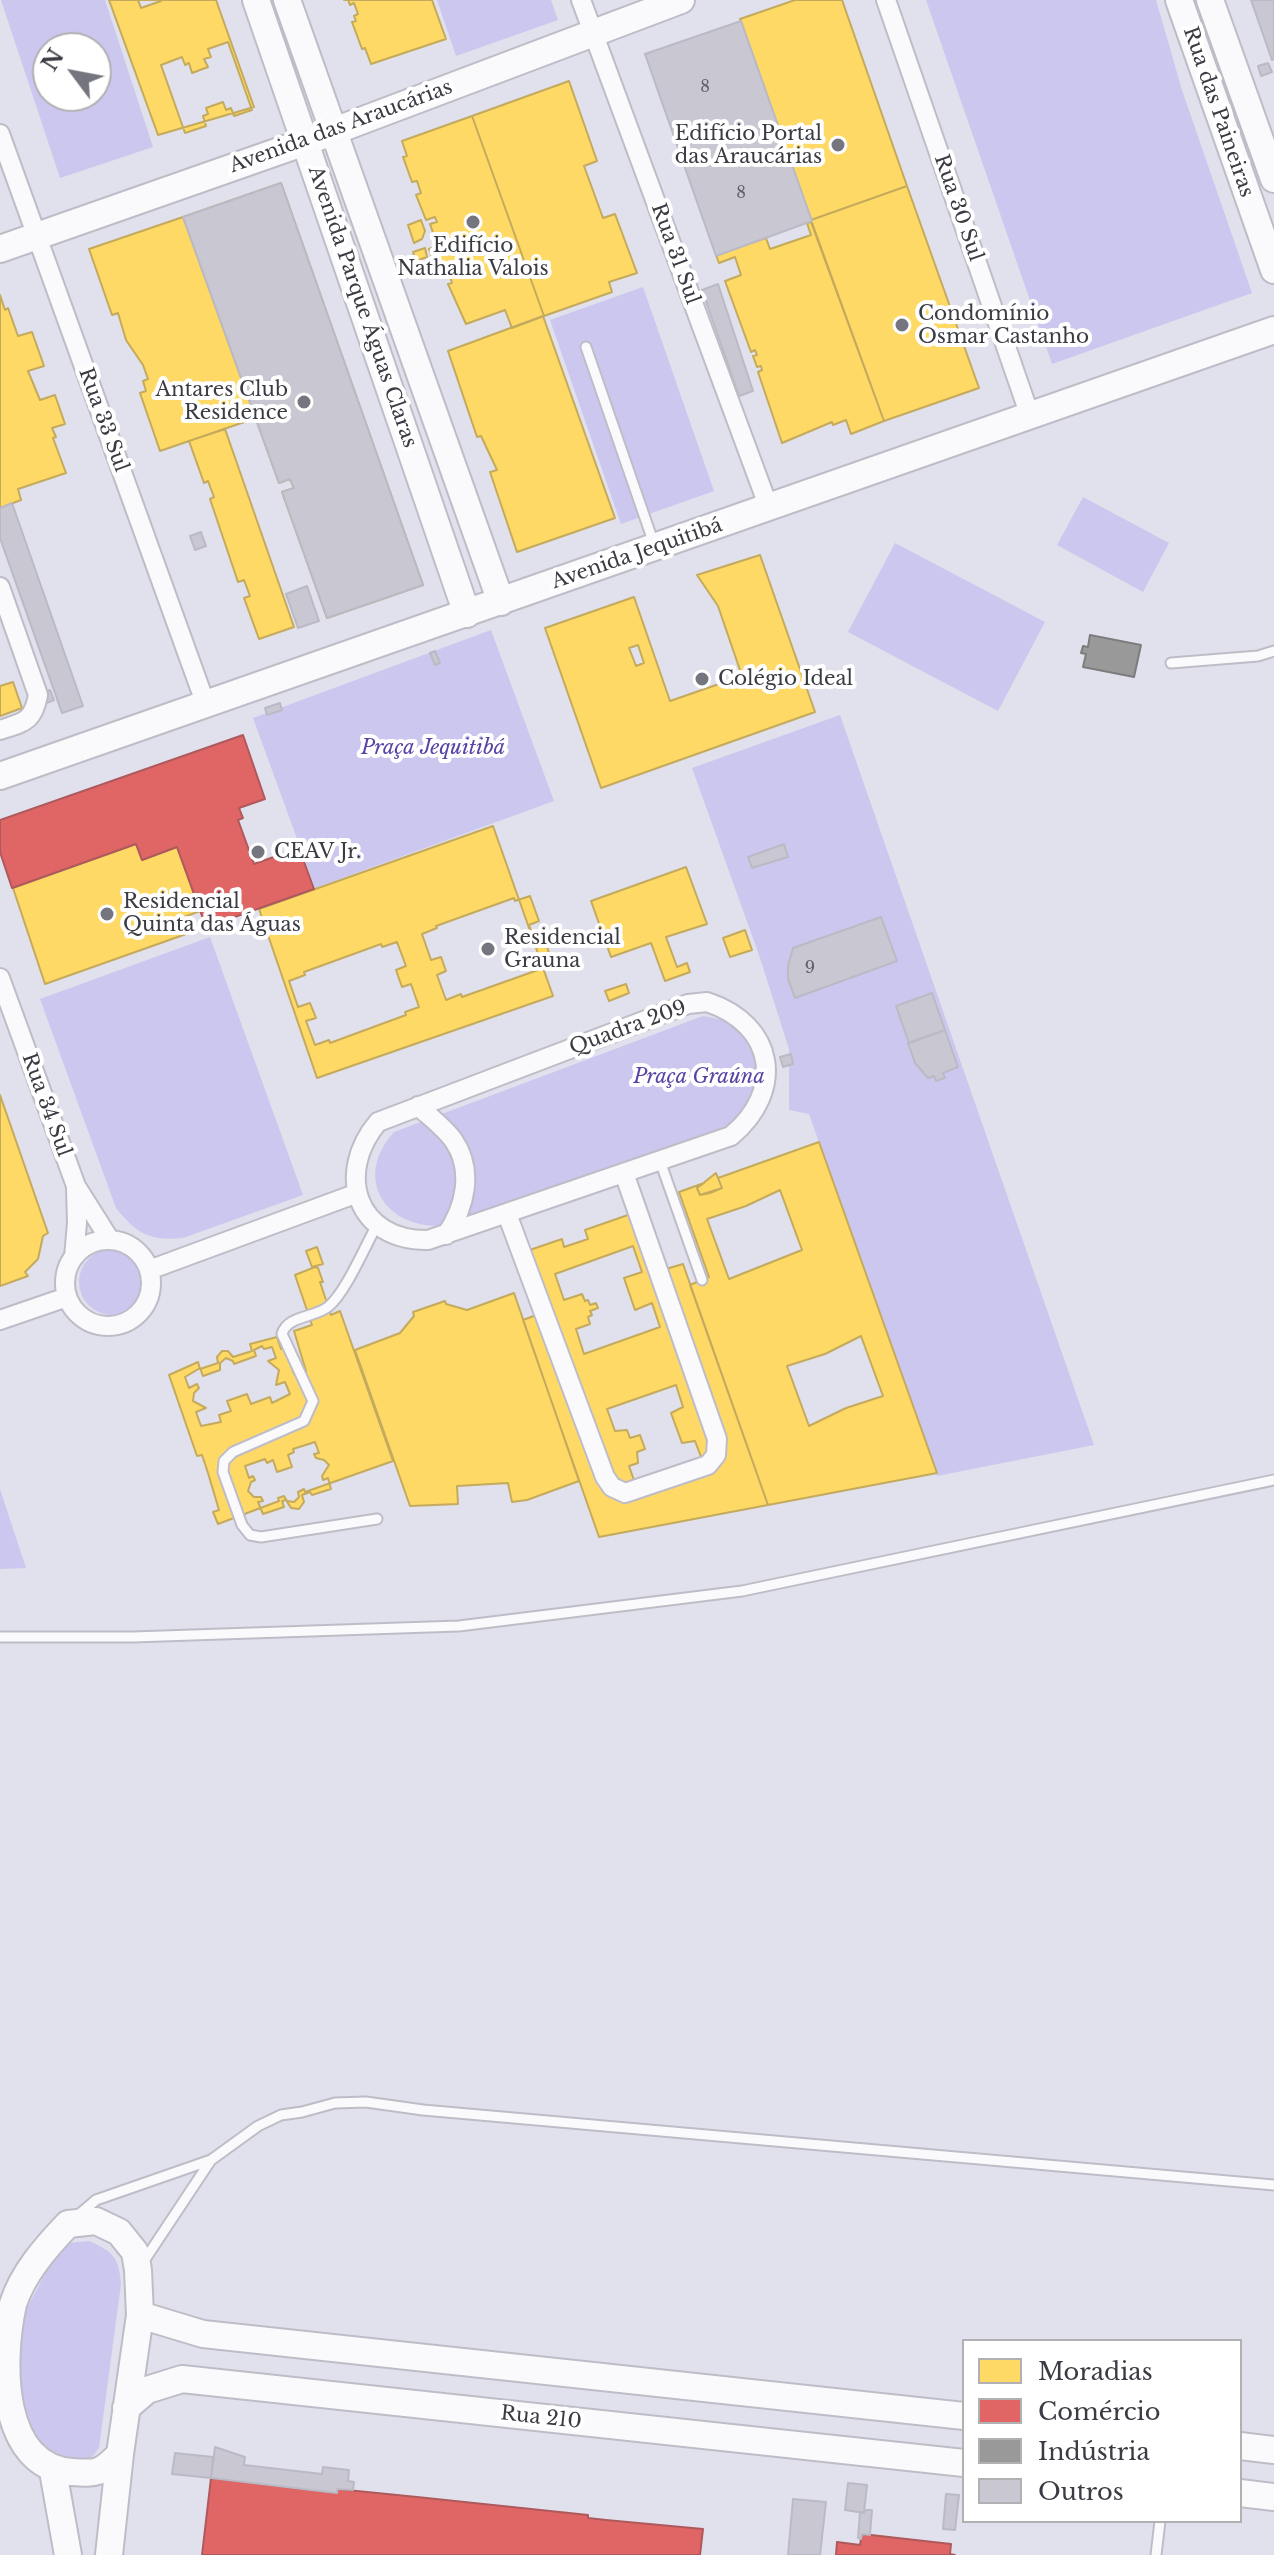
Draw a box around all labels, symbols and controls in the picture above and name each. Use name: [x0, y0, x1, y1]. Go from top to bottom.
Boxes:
street label: Rua das Paineiras: [1178, 24, 1258, 200]
north arrow: [32, 32, 112, 112]
text: N: [36, 44, 70, 76]
street label: Avenida das Araucárias: [226, 75, 456, 179]
house number: 8: [700, 77, 710, 97]
place label: Edifício Portal das Araucárias: [675, 122, 822, 169]
marker: Edifício Portal das Araucárias: [829, 136, 847, 154]
street label: Rua 30 Sul: [929, 152, 987, 264]
street label: Avenida Parque Águas Claras: [302, 163, 422, 451]
house number: 8: [736, 183, 746, 203]
street label: Rua 31 Sul: [646, 200, 704, 308]
marker: Edifício Nathalia Valois: [464, 213, 482, 231]
place label: Edifício Nathalia Valois: [397, 234, 549, 281]
place label: Condomínio Osmar Castanho: [918, 302, 1089, 349]
marker: Condomínio Osmar Castanho: [893, 316, 911, 334]
street label: Rua 33 Sul: [73, 365, 133, 475]
place label: Antares Club Residence: [156, 378, 288, 425]
marker: Antares Club Residence: [295, 393, 313, 411]
street label: Avenida Jequitibá: [548, 513, 726, 595]
place label: Colégio Ideal: [718, 667, 853, 691]
marker: Colégio Ideal: [693, 670, 711, 688]
park label: Praça Jequitibá: [361, 736, 505, 760]
place label: CEAV Jr.: [274, 840, 361, 864]
marker: CEAV Jr.: [249, 843, 267, 861]
place label: Residencial Quinta das Águas: [123, 890, 301, 937]
marker: Residencial Quinta das Águas: [98, 905, 116, 923]
place label: Residencial Grauna: [504, 926, 621, 973]
marker: Residencial Grauna: [479, 940, 497, 958]
house number: 9: [805, 958, 815, 978]
street label: Quadra 209: [566, 996, 690, 1060]
street label: Rua 34 Sul: [16, 1050, 76, 1160]
park label: Praça Graúna: [633, 1065, 765, 1089]
legend: [962, 2339, 1242, 2523]
text: Moradias: [1038, 2357, 1153, 2386]
text: Comércio: [1038, 2397, 1160, 2426]
street label: Rua 210: [499, 2402, 583, 2434]
text: Indústria: [1038, 2437, 1150, 2466]
text: Outros: [1038, 2477, 1124, 2506]

